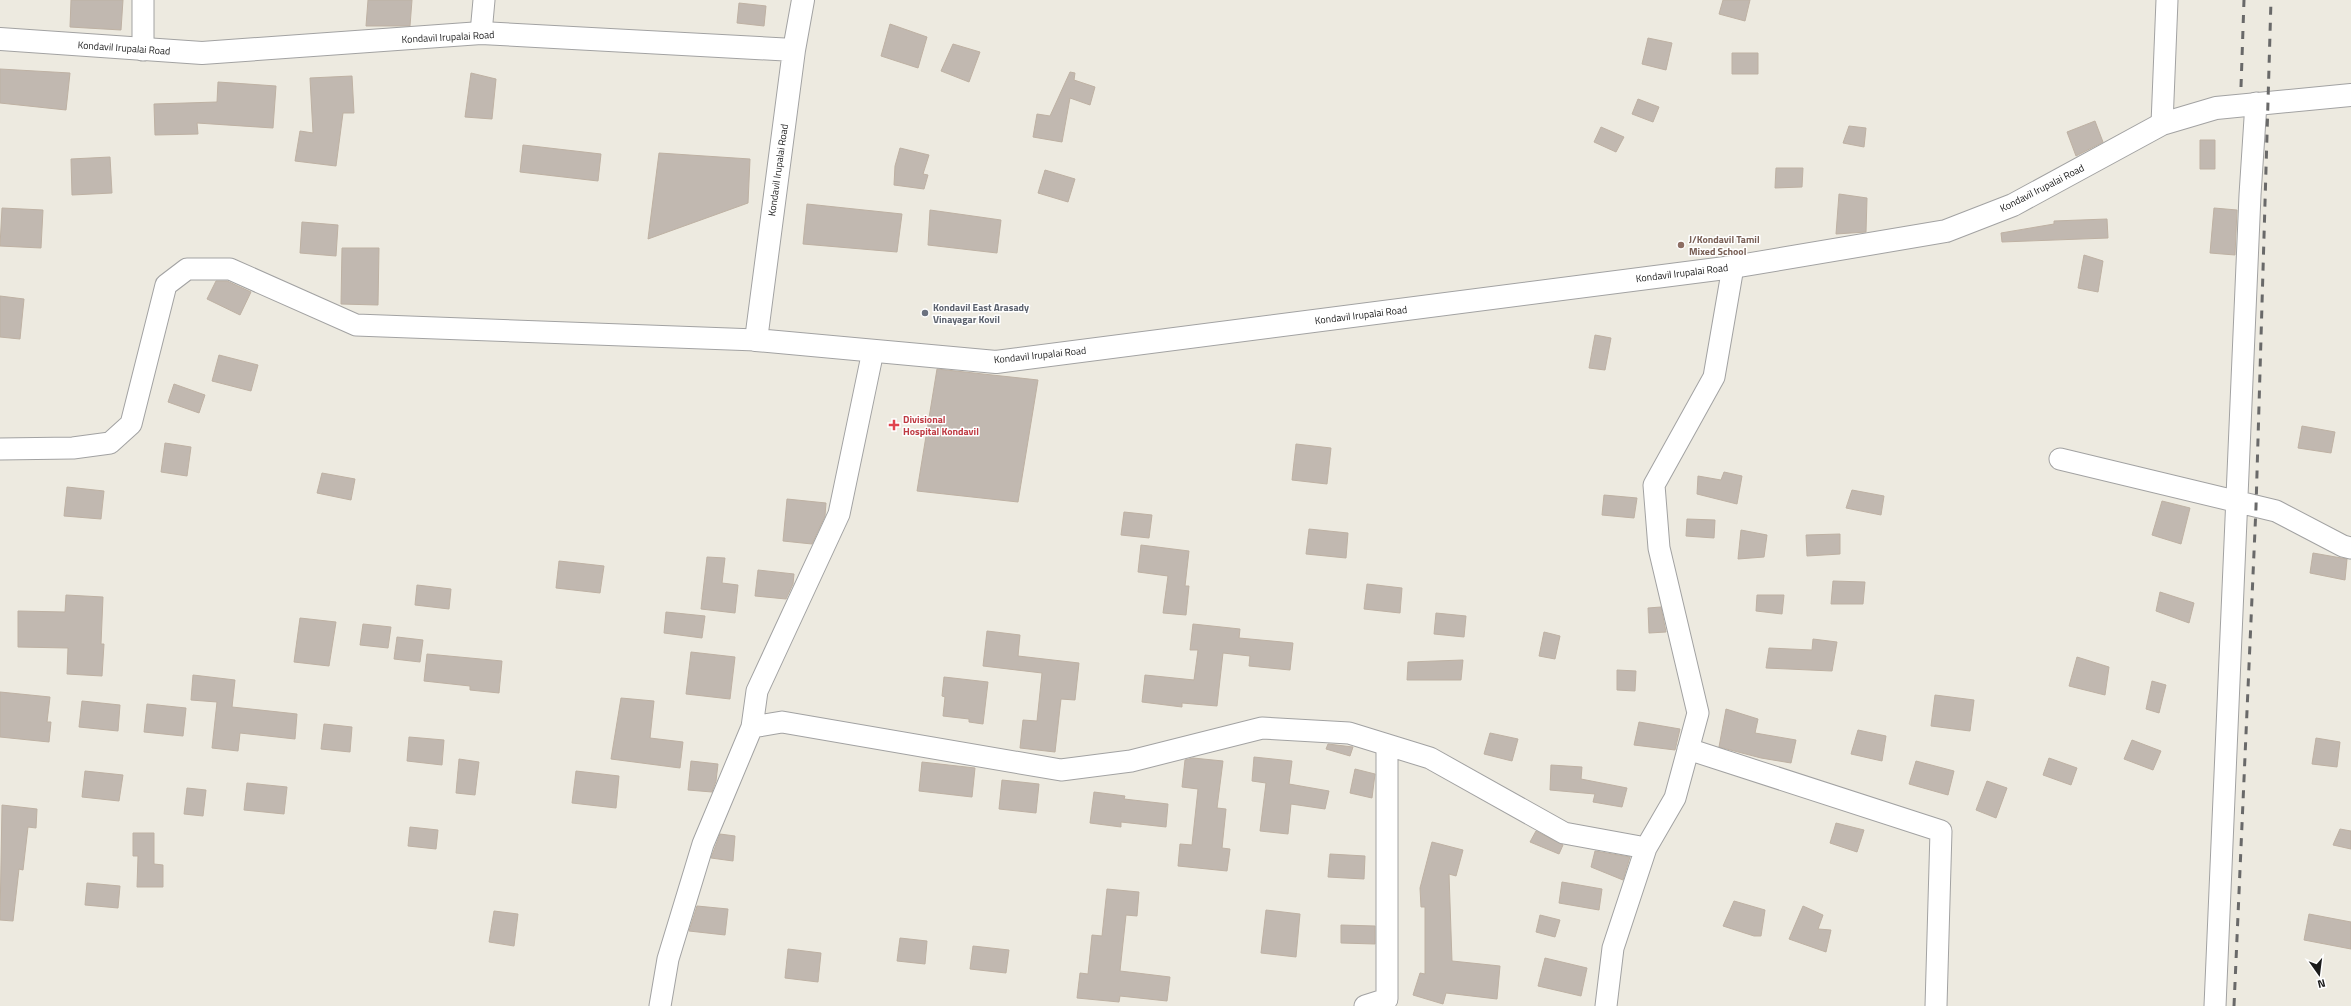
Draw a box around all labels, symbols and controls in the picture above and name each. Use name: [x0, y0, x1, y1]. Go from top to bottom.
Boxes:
street label: Kondavil Irupalai Road: [401, 27, 495, 47]
street label: Kondavil Irupalai Road: [77, 37, 171, 59]
street label: Kondavil Irupalai Road: [764, 123, 792, 217]
street label: Kondavil Irupalai Road: [1997, 160, 2087, 216]
place label: J/Kondavil Tamil Mixed School: [1689, 232, 1760, 259]
marker: J/Kondavil Tamil Mixed School: [1676, 240, 1686, 250]
street label: Kondavil Irupalai Road: [1635, 260, 1729, 286]
place label: Kondavil East Arasady Vinayagar Kovil: [933, 300, 1029, 327]
street label: Kondavil Irupalai Road: [1314, 302, 1408, 328]
marker: Kondavil East Arasady Vinayagar Kovil: [920, 308, 930, 318]
street label: Kondavil Irupalai Road: [993, 343, 1087, 367]
place label: Divisional Hospital Kondavil: [903, 412, 979, 439]
marker: Divisional Hospital Kondavil: [888, 419, 900, 431]
north arrow: [2299, 954, 2339, 994]
text: N: [2316, 975, 2327, 992]

